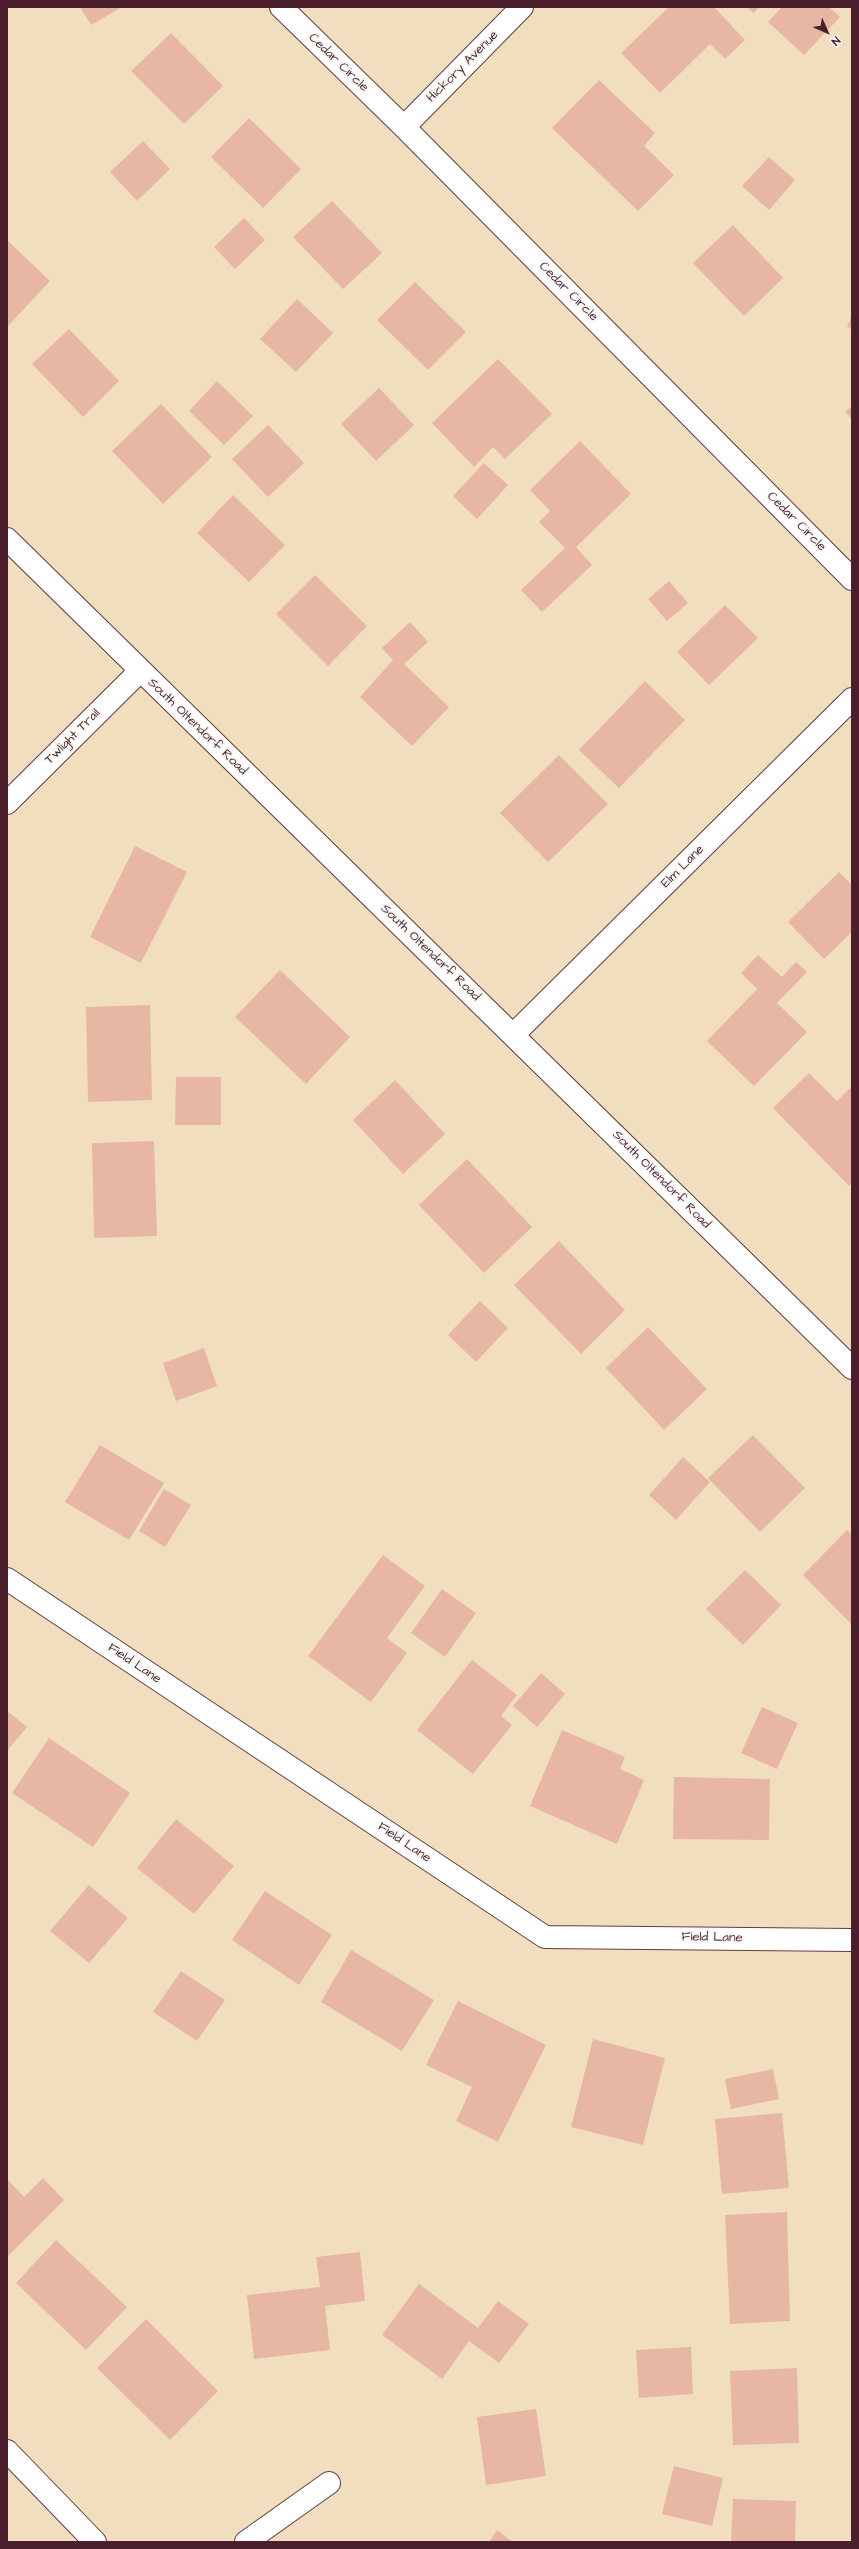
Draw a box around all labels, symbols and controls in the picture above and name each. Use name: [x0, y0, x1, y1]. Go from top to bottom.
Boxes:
north arrow: [807, 12, 847, 52]
street label: Hickory Avenue: [424, 28, 502, 106]
street label: Cedar Circle: [305, 30, 371, 96]
text: N: [828, 33, 844, 49]
street label: Cedar Circle: [535, 259, 601, 325]
street label: Cedar Circle: [763, 489, 829, 555]
street label: South Oltendorf Road: [144, 675, 250, 779]
street label: Twlight Trail: [42, 706, 104, 768]
street label: Elm Lane: [658, 842, 708, 892]
street label: South Oltendorf Road: [377, 901, 483, 1005]
street label: South Oltendorf Road: [609, 1128, 713, 1232]
street label: Field Lane: [104, 1640, 164, 1688]
street label: Field Lane: [374, 1819, 434, 1867]
street label: Field Lane: [681, 1930, 743, 1946]

